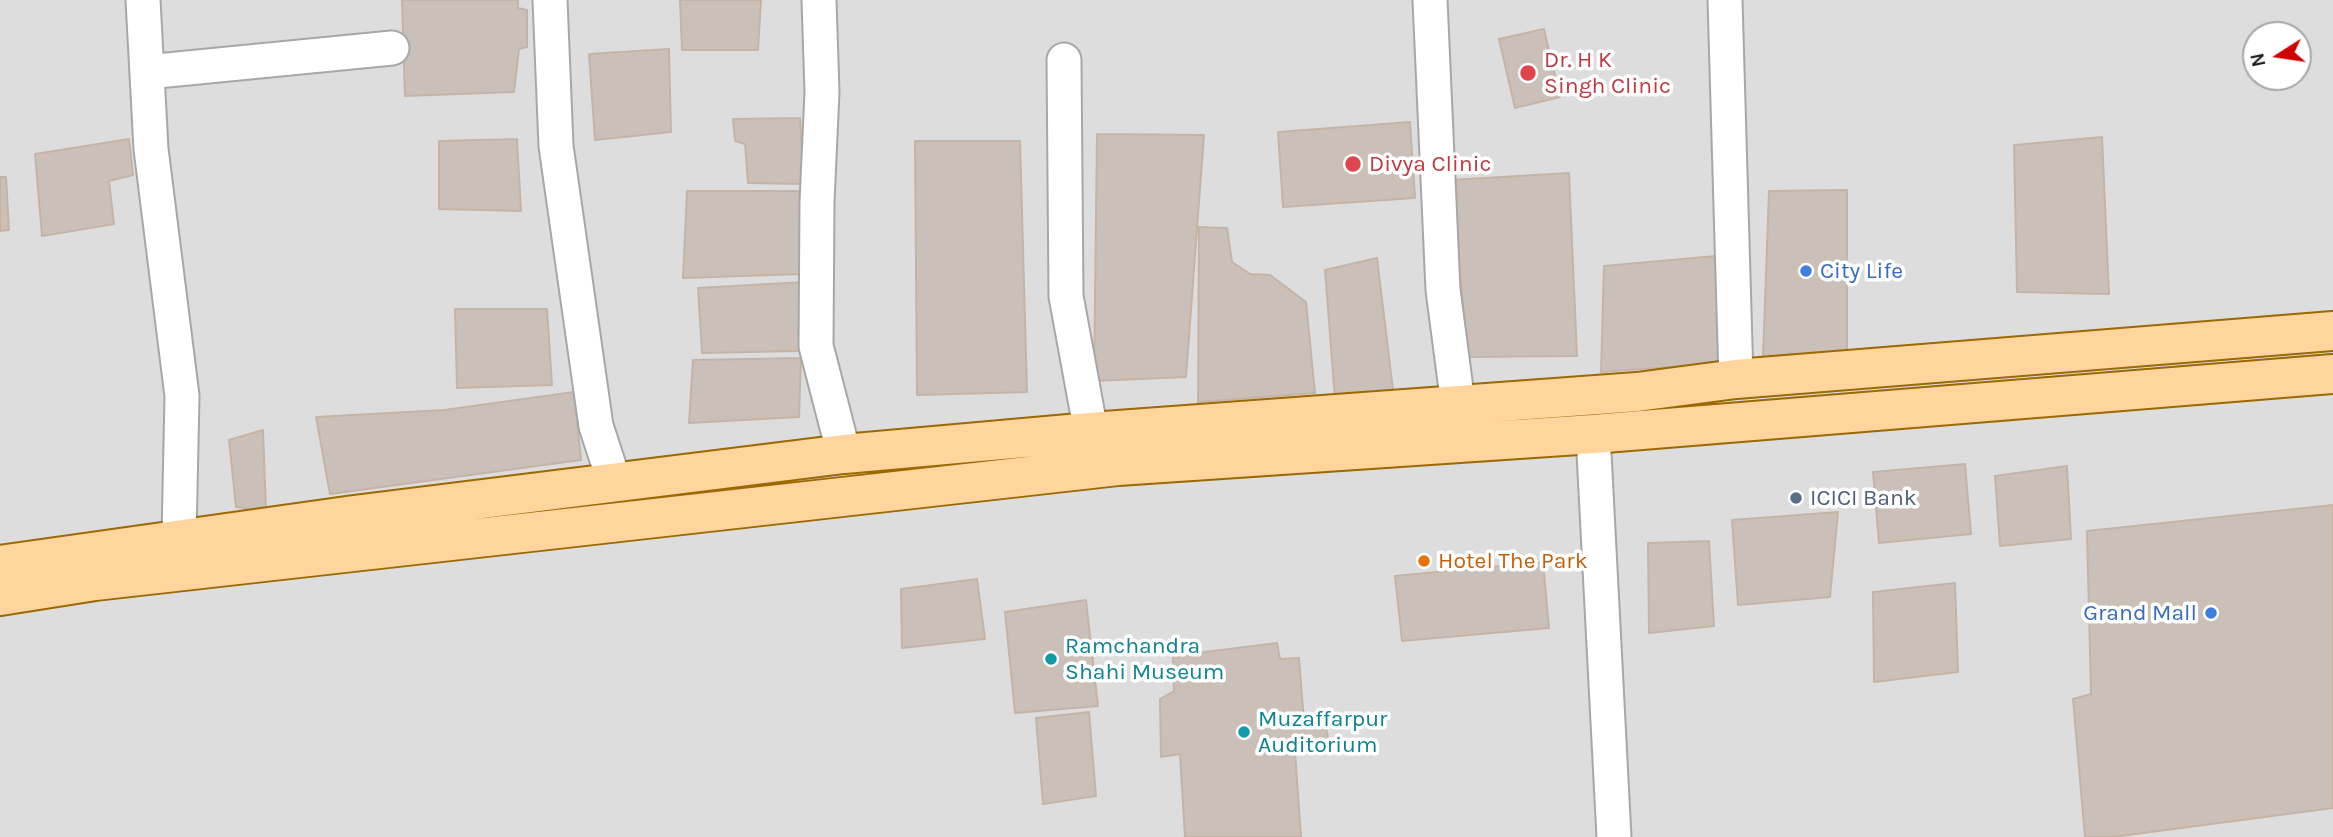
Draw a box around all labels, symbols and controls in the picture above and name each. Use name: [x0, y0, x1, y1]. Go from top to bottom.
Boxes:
north arrow: [2242, 21, 2312, 91]
place label: Dr. H K Singh Clinic: [1544, 46, 1671, 100]
text: N: [2246, 51, 2271, 69]
marker: Dr. H K Singh Clinic: [1518, 63, 1538, 83]
place label: Divya Clinic: [1369, 150, 1491, 178]
marker: Divya Clinic: [1343, 154, 1363, 174]
place label: City Life: [1820, 257, 1903, 285]
marker: City Life: [1798, 263, 1814, 279]
place label: ICICI Bank: [1810, 484, 1917, 512]
marker: ICICI Bank: [1788, 490, 1804, 506]
place label: Hotel The Park: [1438, 547, 1588, 575]
marker: Hotel The Park: [1416, 553, 1432, 569]
place label: Grand Mall: [2083, 599, 2197, 627]
marker: Grand Mall: [2203, 605, 2219, 621]
place label: Ramchandra Shahi Museum: [1065, 632, 1224, 686]
marker: Ramchandra Shahi Museum: [1043, 651, 1059, 667]
place label: Muzaffarpur Auditorium: [1258, 705, 1387, 759]
marker: Muzaffarpur Auditorium: [1236, 724, 1252, 740]

